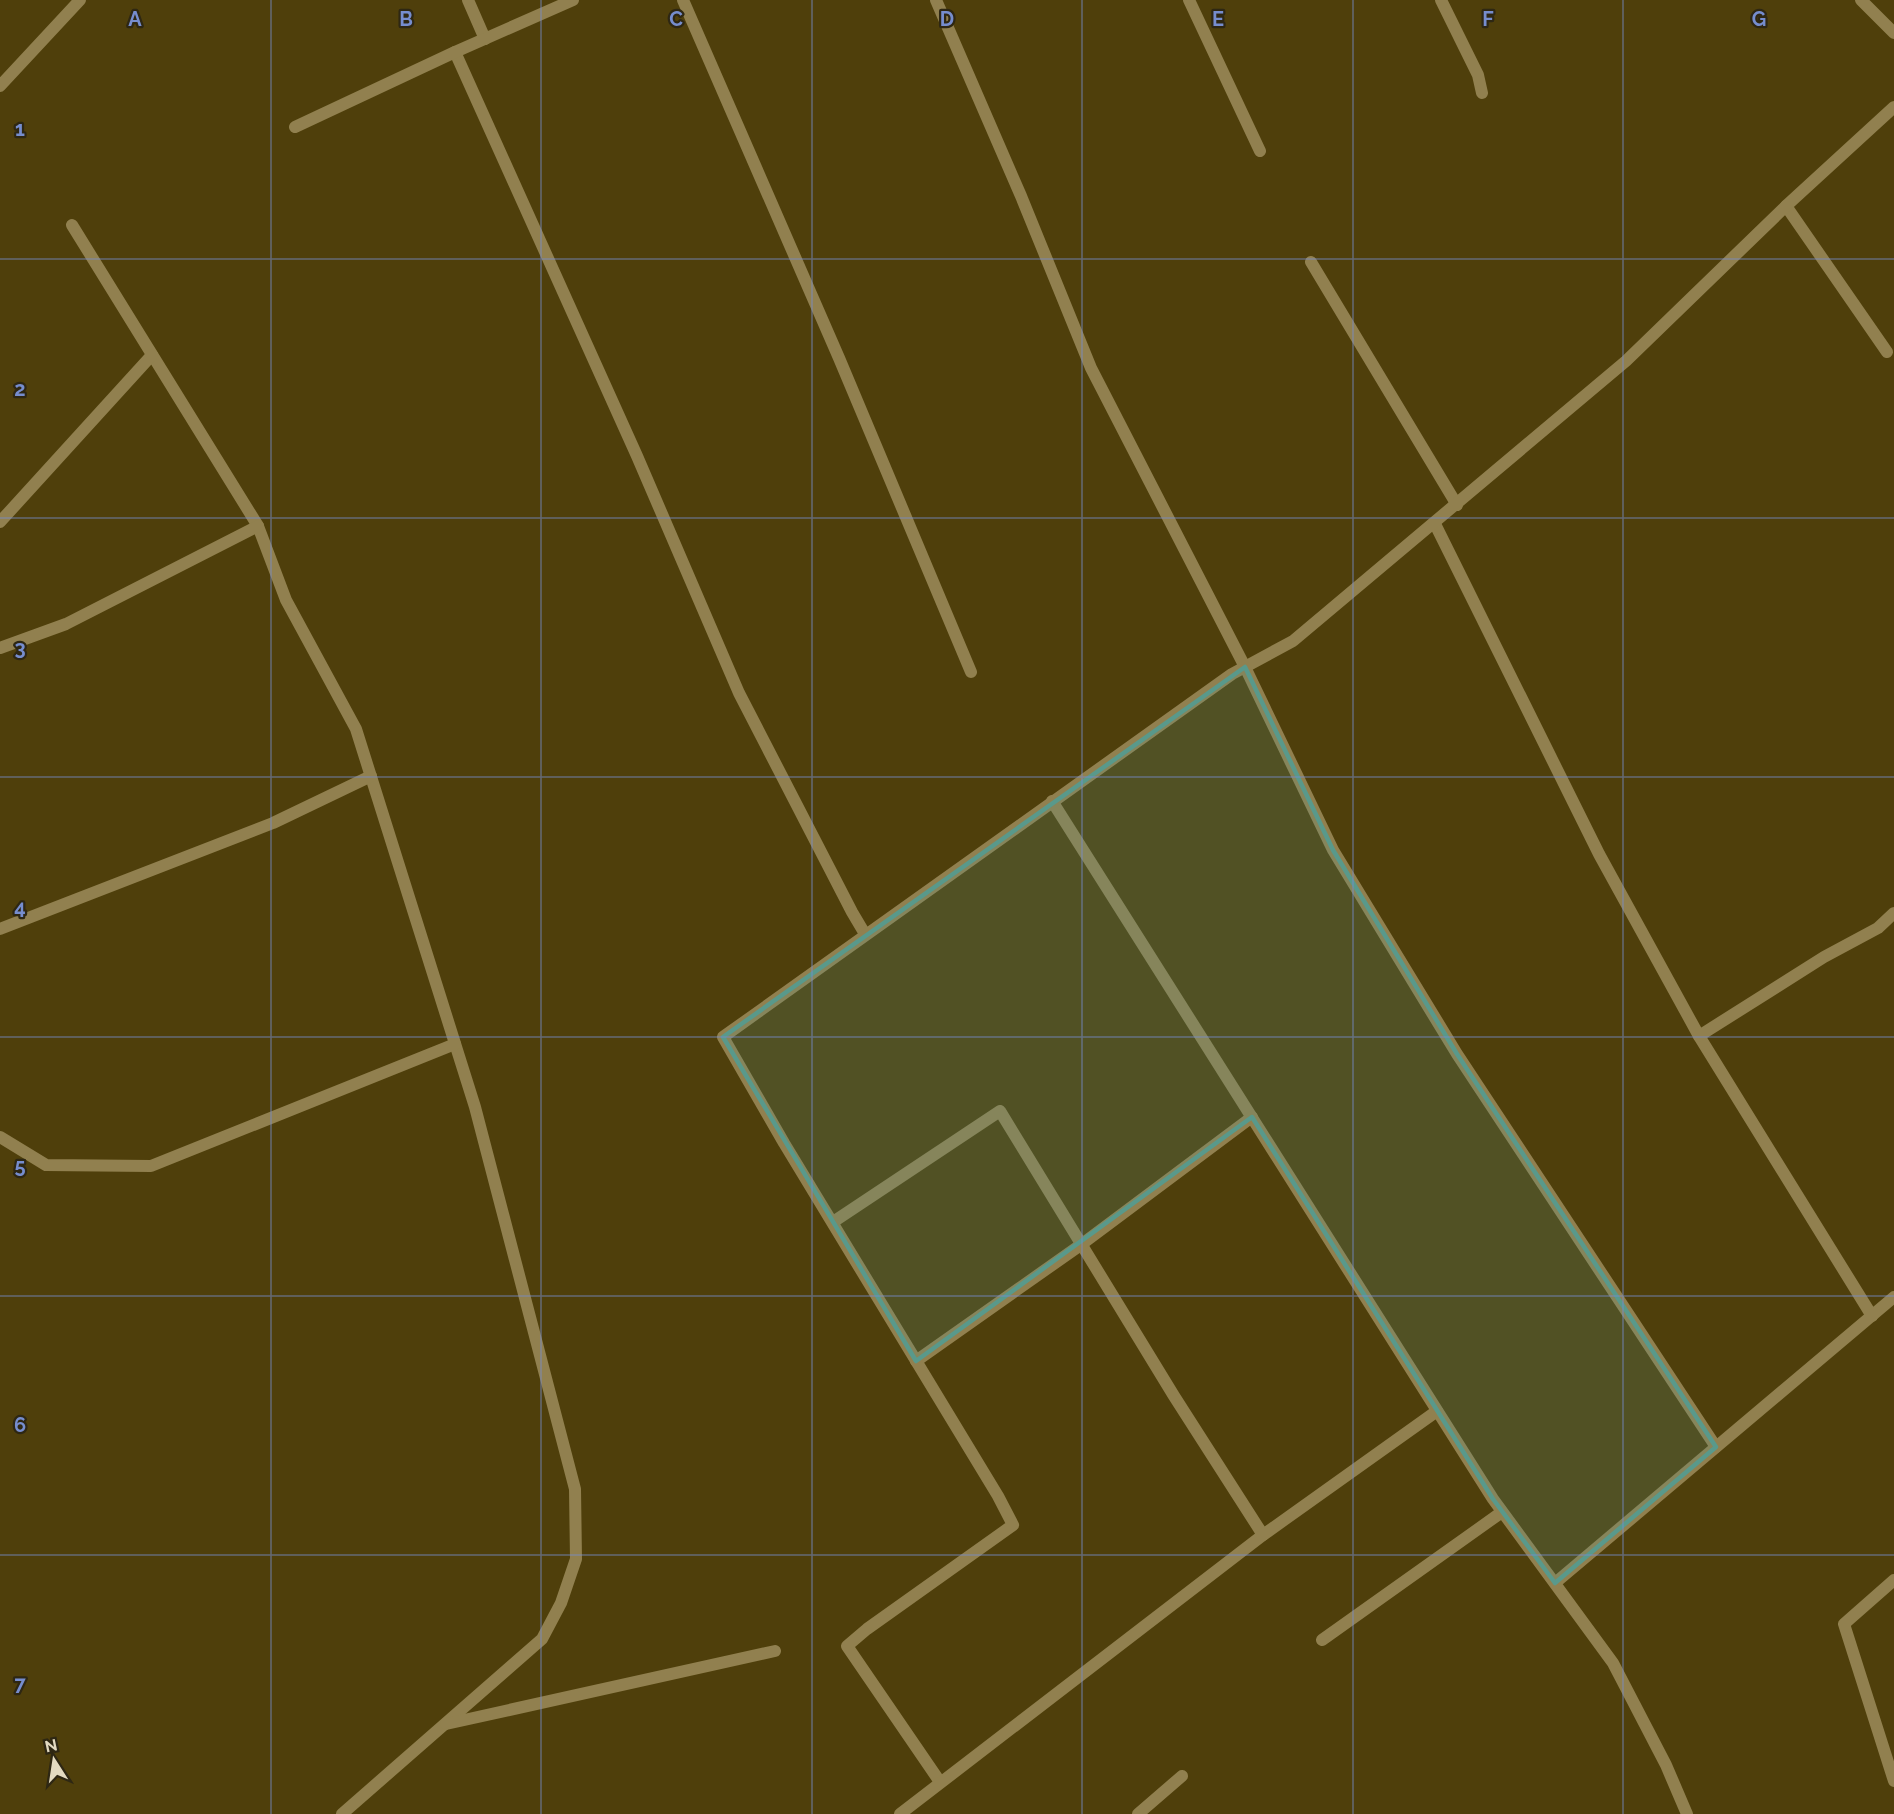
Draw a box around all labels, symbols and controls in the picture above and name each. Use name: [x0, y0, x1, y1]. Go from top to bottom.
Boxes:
text: A: [128, 7, 142, 31]
text: B: [399, 7, 413, 31]
text: C: [669, 7, 683, 31]
text: D: [940, 7, 954, 31]
text: E: [1212, 7, 1224, 31]
text: F: [1482, 7, 1494, 31]
text: G: [1752, 7, 1766, 31]
text: 1: [15, 117, 25, 141]
text: 2: [14, 377, 26, 401]
text: 3: [14, 636, 26, 660]
text: 4: [14, 895, 26, 919]
text: 5: [14, 1154, 26, 1178]
text: 6: [14, 1413, 26, 1437]
text: 7: [14, 1672, 26, 1696]
north arrow: [24, 1730, 84, 1790]
text: N: [43, 1735, 59, 1756]

